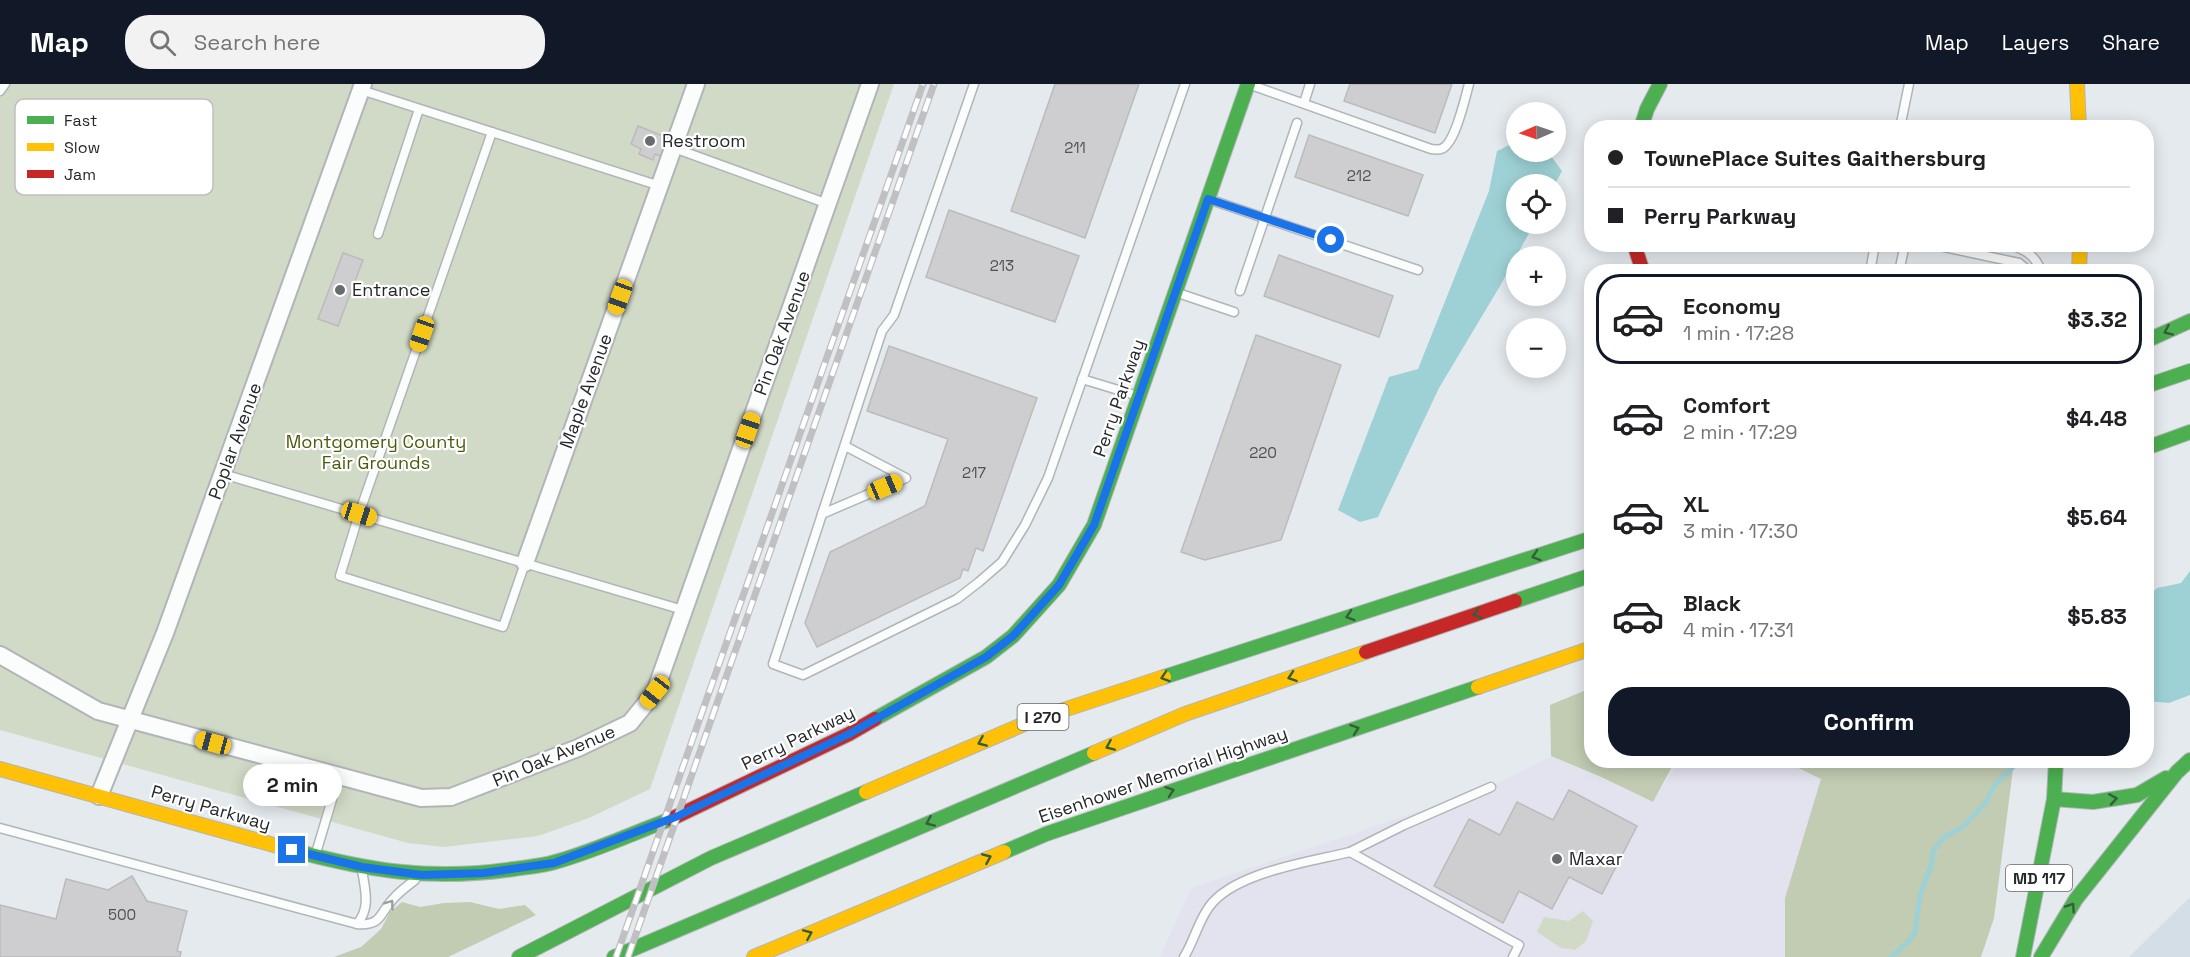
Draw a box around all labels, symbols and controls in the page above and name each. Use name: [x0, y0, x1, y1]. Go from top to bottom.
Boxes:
search box: [125, 15, 545, 69]
text: Map: [30, 24, 89, 60]
icon: search: [146, 26, 179, 59]
text: Search here: [194, 28, 321, 56]
text: Map: [1925, 29, 1969, 56]
text: Layers: [2002, 29, 2069, 56]
text: Share: [2102, 29, 2160, 56]
legend: [15, 99, 213, 195]
north arrow: [1506, 102, 1566, 162]
map controls: [1506, 102, 1566, 378]
text: Fast: [64, 110, 97, 131]
place label: Restroom: [662, 129, 746, 152]
marker: Restroom: [643, 134, 657, 148]
text: Slow: [64, 137, 100, 158]
house number: 211: [1064, 138, 1086, 157]
text: TownePlace Suites Gaithersburg: [1644, 144, 1986, 172]
text: Jam: [64, 164, 96, 185]
house number: 212: [1347, 166, 1371, 185]
button: locate: [1506, 174, 1566, 234]
text: Perry Parkway: [1644, 202, 1796, 230]
route start: [1317, 226, 1344, 253]
button: +: [1506, 246, 1566, 306]
house number: 213: [990, 256, 1014, 275]
street label: Pin Oak Avenue: [748, 267, 815, 398]
car: [605, 277, 635, 317]
place label: Entrance: [352, 278, 430, 301]
marker: Entrance: [333, 283, 347, 297]
icon: car: [1611, 292, 1665, 346]
text: Economy: [1683, 292, 1781, 320]
text: $3.32: [2067, 305, 2127, 333]
car: [408, 314, 436, 354]
button: −: [1506, 318, 1566, 378]
text: 1 min · 17:28: [1683, 320, 1794, 346]
one-way arrow: [2164, 324, 2175, 336]
street label: Maple Avenue: [554, 330, 617, 451]
street label: Perry Parkway: [1088, 336, 1149, 460]
street label: Poplar Avenue: [203, 379, 266, 502]
icon: car: [1611, 391, 1665, 445]
text: Comfort: [1683, 391, 1771, 419]
text: $4.48: [2066, 404, 2127, 432]
car: [734, 410, 762, 450]
text: 2 min · 17:29: [1683, 419, 1798, 445]
park label: Montgomery County Fair Grounds: [286, 430, 466, 474]
house number: 220: [1249, 443, 1277, 462]
house number: 217: [962, 463, 986, 482]
car: [865, 472, 905, 502]
icon: car: [1611, 490, 1665, 544]
text: XL: [1683, 490, 1709, 518]
car: [339, 500, 379, 528]
text: $5.64: [2067, 503, 2127, 531]
text: 3 min · 17:30: [1683, 518, 1798, 544]
one-way arrow: [1531, 549, 1542, 561]
icon: car: [1611, 589, 1665, 643]
text: Black: [1683, 589, 1741, 617]
text: $5.83: [2067, 602, 2127, 630]
one-way arrow: [1472, 607, 1482, 620]
one-way arrow: [1346, 609, 1356, 622]
text: 4 min · 17:31: [1683, 617, 1794, 643]
one-way arrow: [1160, 670, 1171, 682]
one-way arrow: [1287, 670, 1298, 683]
car: [637, 672, 673, 712]
button: Confirm: [1608, 687, 2130, 756]
street label: Perry Parkway: [737, 700, 858, 775]
road number: I 270: [1018, 704, 1068, 730]
street label: Pin Oak Avenue: [489, 719, 619, 792]
street label: Eisenhower Memorial Highway: [1035, 721, 1290, 828]
one-way arrow: [1349, 723, 1360, 736]
car: [193, 730, 233, 756]
one-way arrow: [977, 735, 988, 747]
one-way arrow: [1105, 739, 1116, 751]
callout: 2 min: [242, 763, 342, 805]
text: 2 min: [267, 772, 318, 798]
street label: Perry Parkway: [149, 779, 274, 836]
one-way arrow: [1164, 786, 1175, 799]
one-way arrow: [2108, 794, 2117, 806]
one-way arrow: [926, 815, 937, 827]
route end: [278, 836, 305, 863]
place label: Maxar: [1569, 847, 1623, 870]
marker: Maxar: [1550, 852, 1564, 866]
one-way arrow: [981, 854, 992, 866]
road number: MD 117: [2006, 865, 2072, 891]
one-way arrow: [383, 899, 394, 910]
one-way arrow: [2064, 903, 2076, 913]
house number: 500: [108, 905, 136, 924]
one-way arrow: [801, 929, 812, 941]

